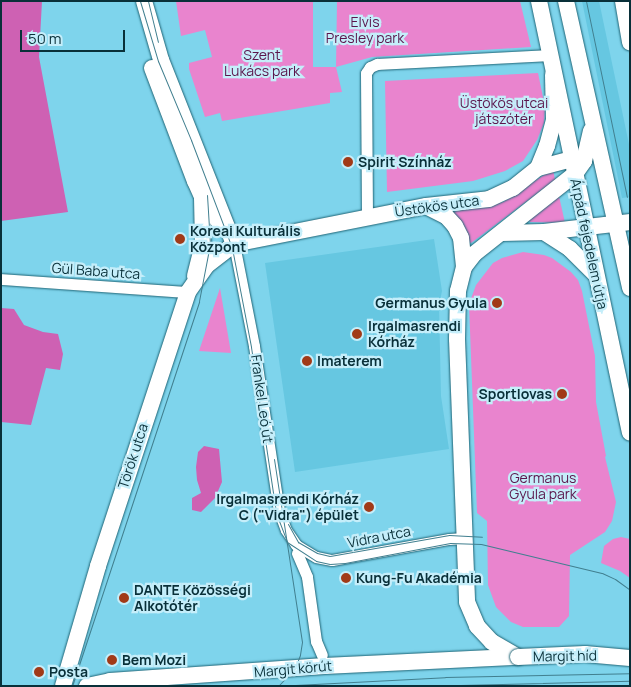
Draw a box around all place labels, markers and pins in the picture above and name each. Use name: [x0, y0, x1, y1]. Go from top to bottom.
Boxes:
place label: Spirit Színház: [358, 154, 452, 170]
marker: Spirit Színház: [342, 156, 354, 168]
place label: Koreai Kulturális Központ: [190, 223, 301, 256]
marker: Koreai Kulturális Központ: [174, 233, 186, 245]
place label: Germanus Gyula: [375, 295, 487, 311]
marker: Germanus Gyula: [491, 297, 503, 309]
place label: Irgalmasrendi Kórház: [368, 318, 461, 351]
marker: Irgalmasrendi Kórház: [350, 327, 364, 341]
place label: Imaterem: [317, 353, 382, 369]
marker: Imaterem: [301, 355, 313, 367]
place label: Sportlovas: [479, 386, 552, 402]
marker: Sportlovas: [556, 388, 568, 400]
place label: Irgalmasrendi Kórház C ("Vidra") épület: [216, 491, 359, 524]
marker: Irgalmasrendi Kórház C ("Vidra") épület: [363, 501, 375, 513]
place label: Kung-Fu Akadémia: [356, 570, 482, 586]
marker: Kung-Fu Akadémia: [340, 572, 352, 584]
place label: DANTE Közösségi Alkotótér: [134, 582, 251, 614]
marker: DANTE Közösségi Alkotótér: [118, 592, 130, 604]
place label: Bem Mozi: [122, 652, 186, 668]
marker: Bem Mozi: [106, 654, 118, 666]
place label: Posta: [49, 664, 88, 680]
marker: Posta: [33, 666, 45, 678]

